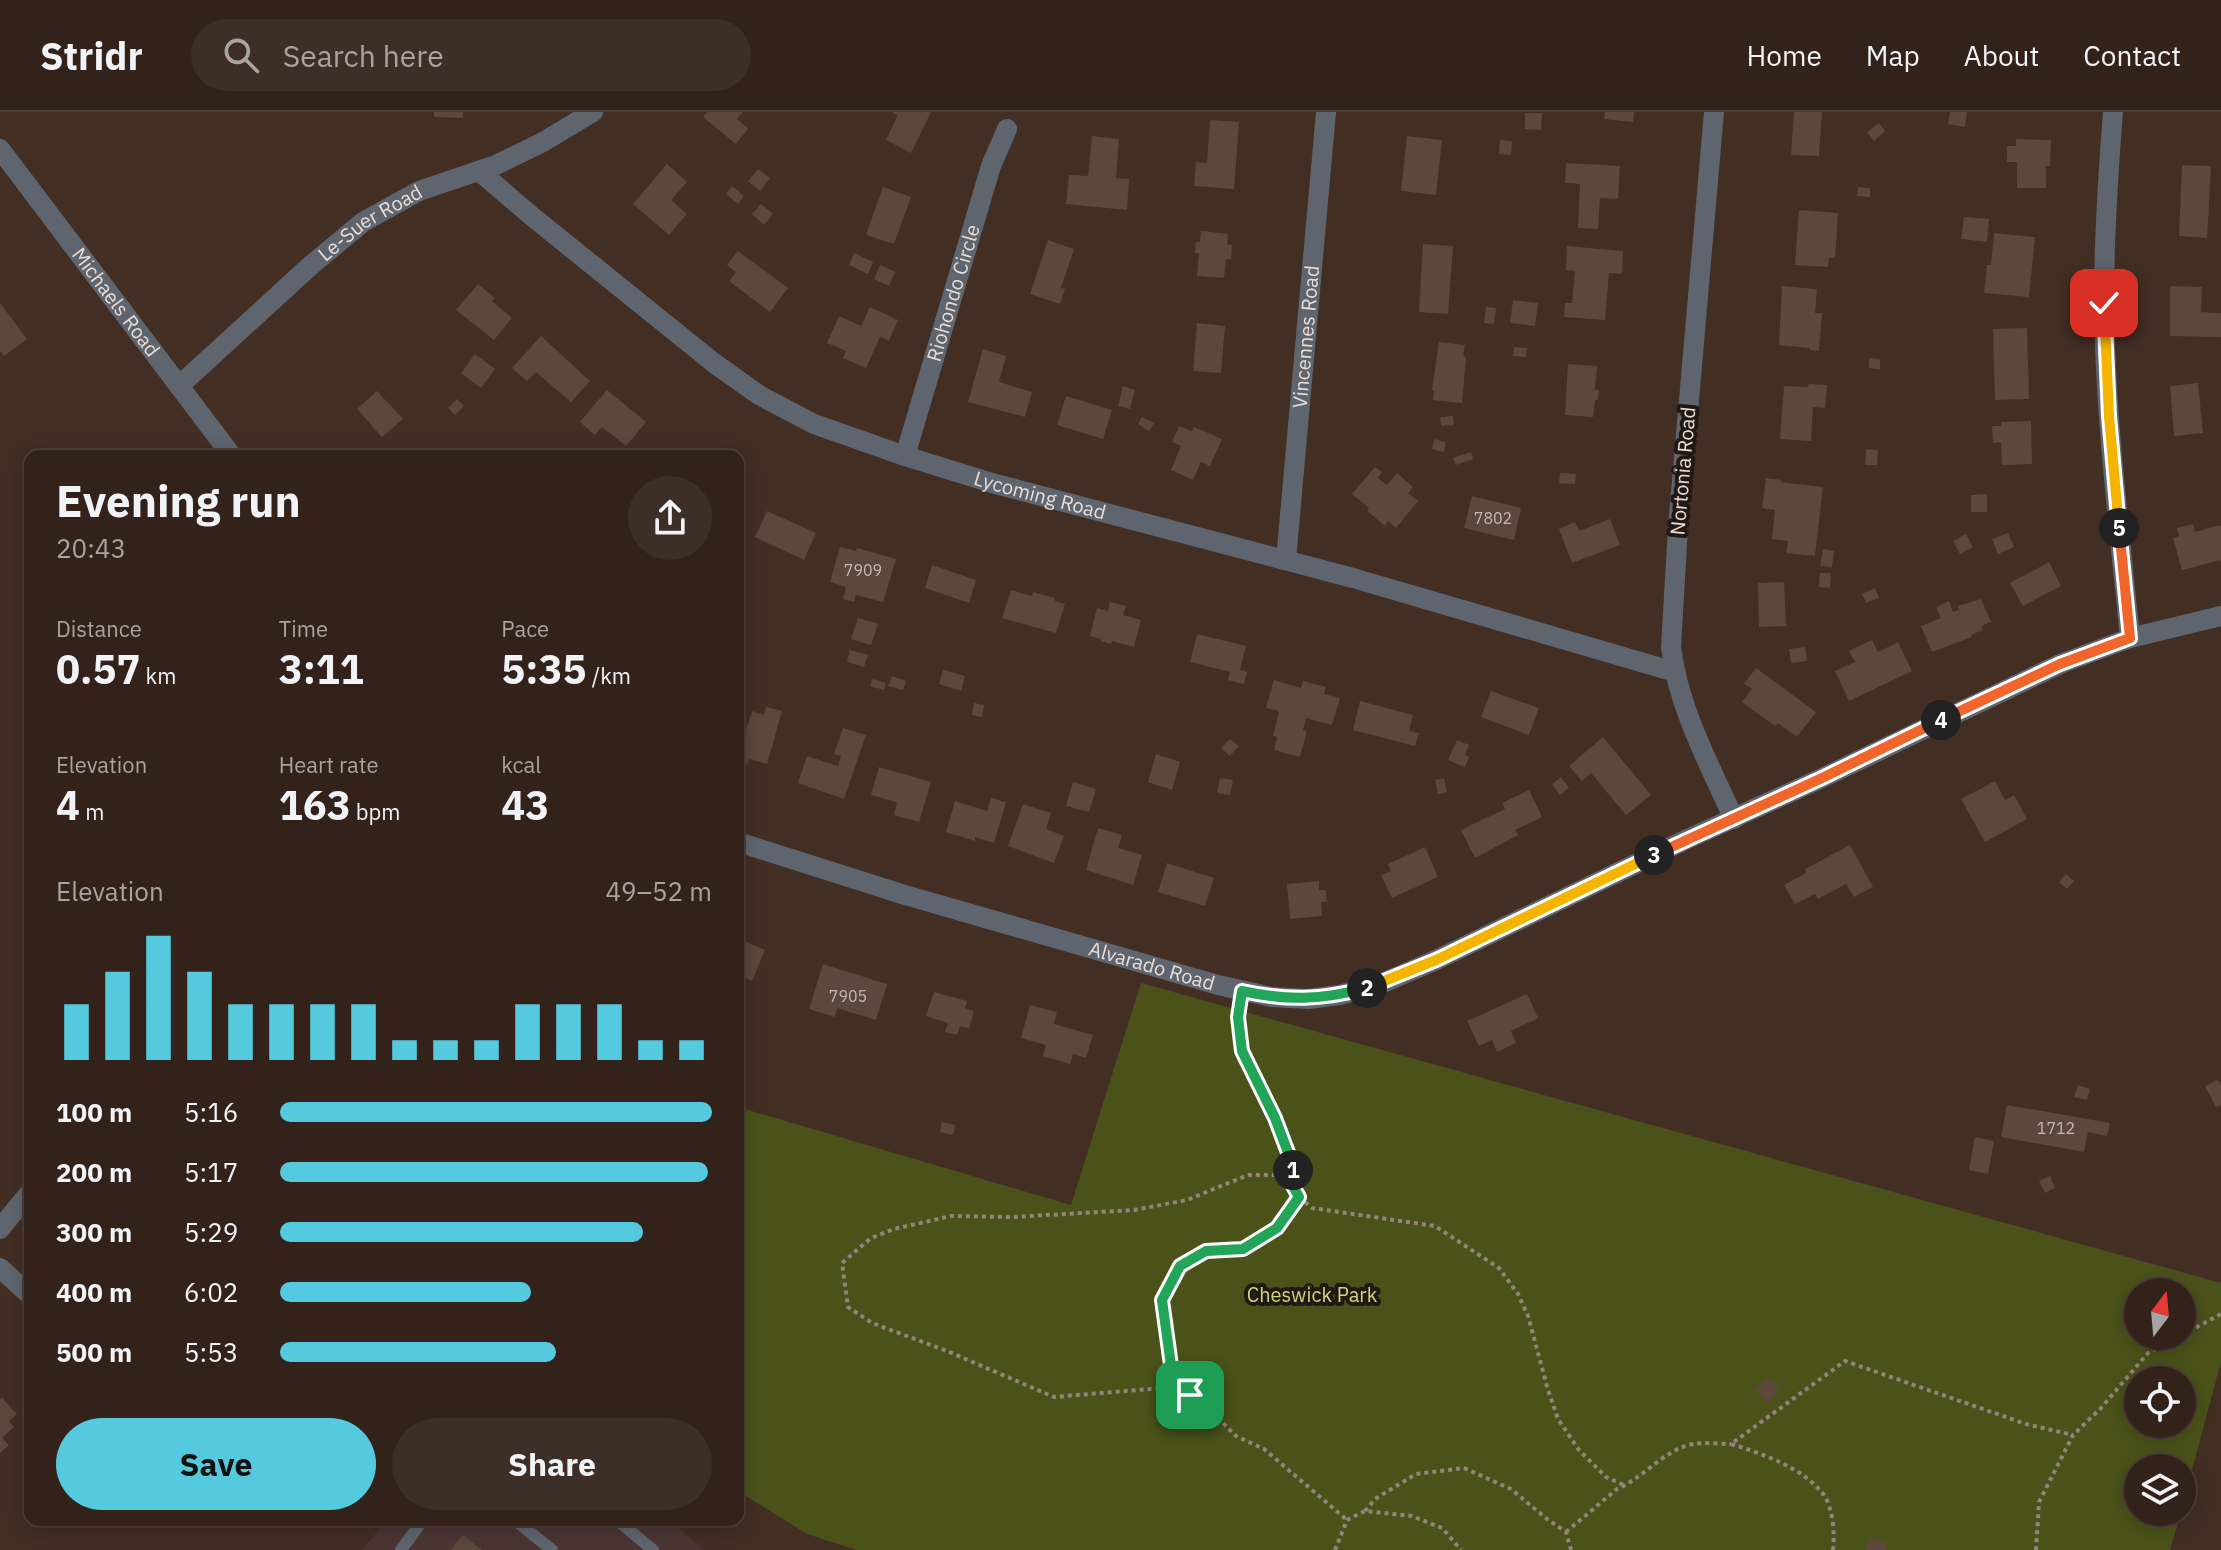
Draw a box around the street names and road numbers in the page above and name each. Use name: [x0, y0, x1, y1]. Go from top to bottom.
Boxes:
street label: Le-Suer Road: [312, 178, 427, 267]
street label: Riohondo Circle: [920, 221, 986, 365]
street label: Michaels Road: [66, 242, 166, 362]
street label: Vincennes Road: [1286, 264, 1325, 410]
street label: Nortonia Road: [1663, 406, 1702, 536]
street label: Lycoming Road: [971, 464, 1109, 525]
street label: Alvarado Road: [1086, 935, 1218, 996]

